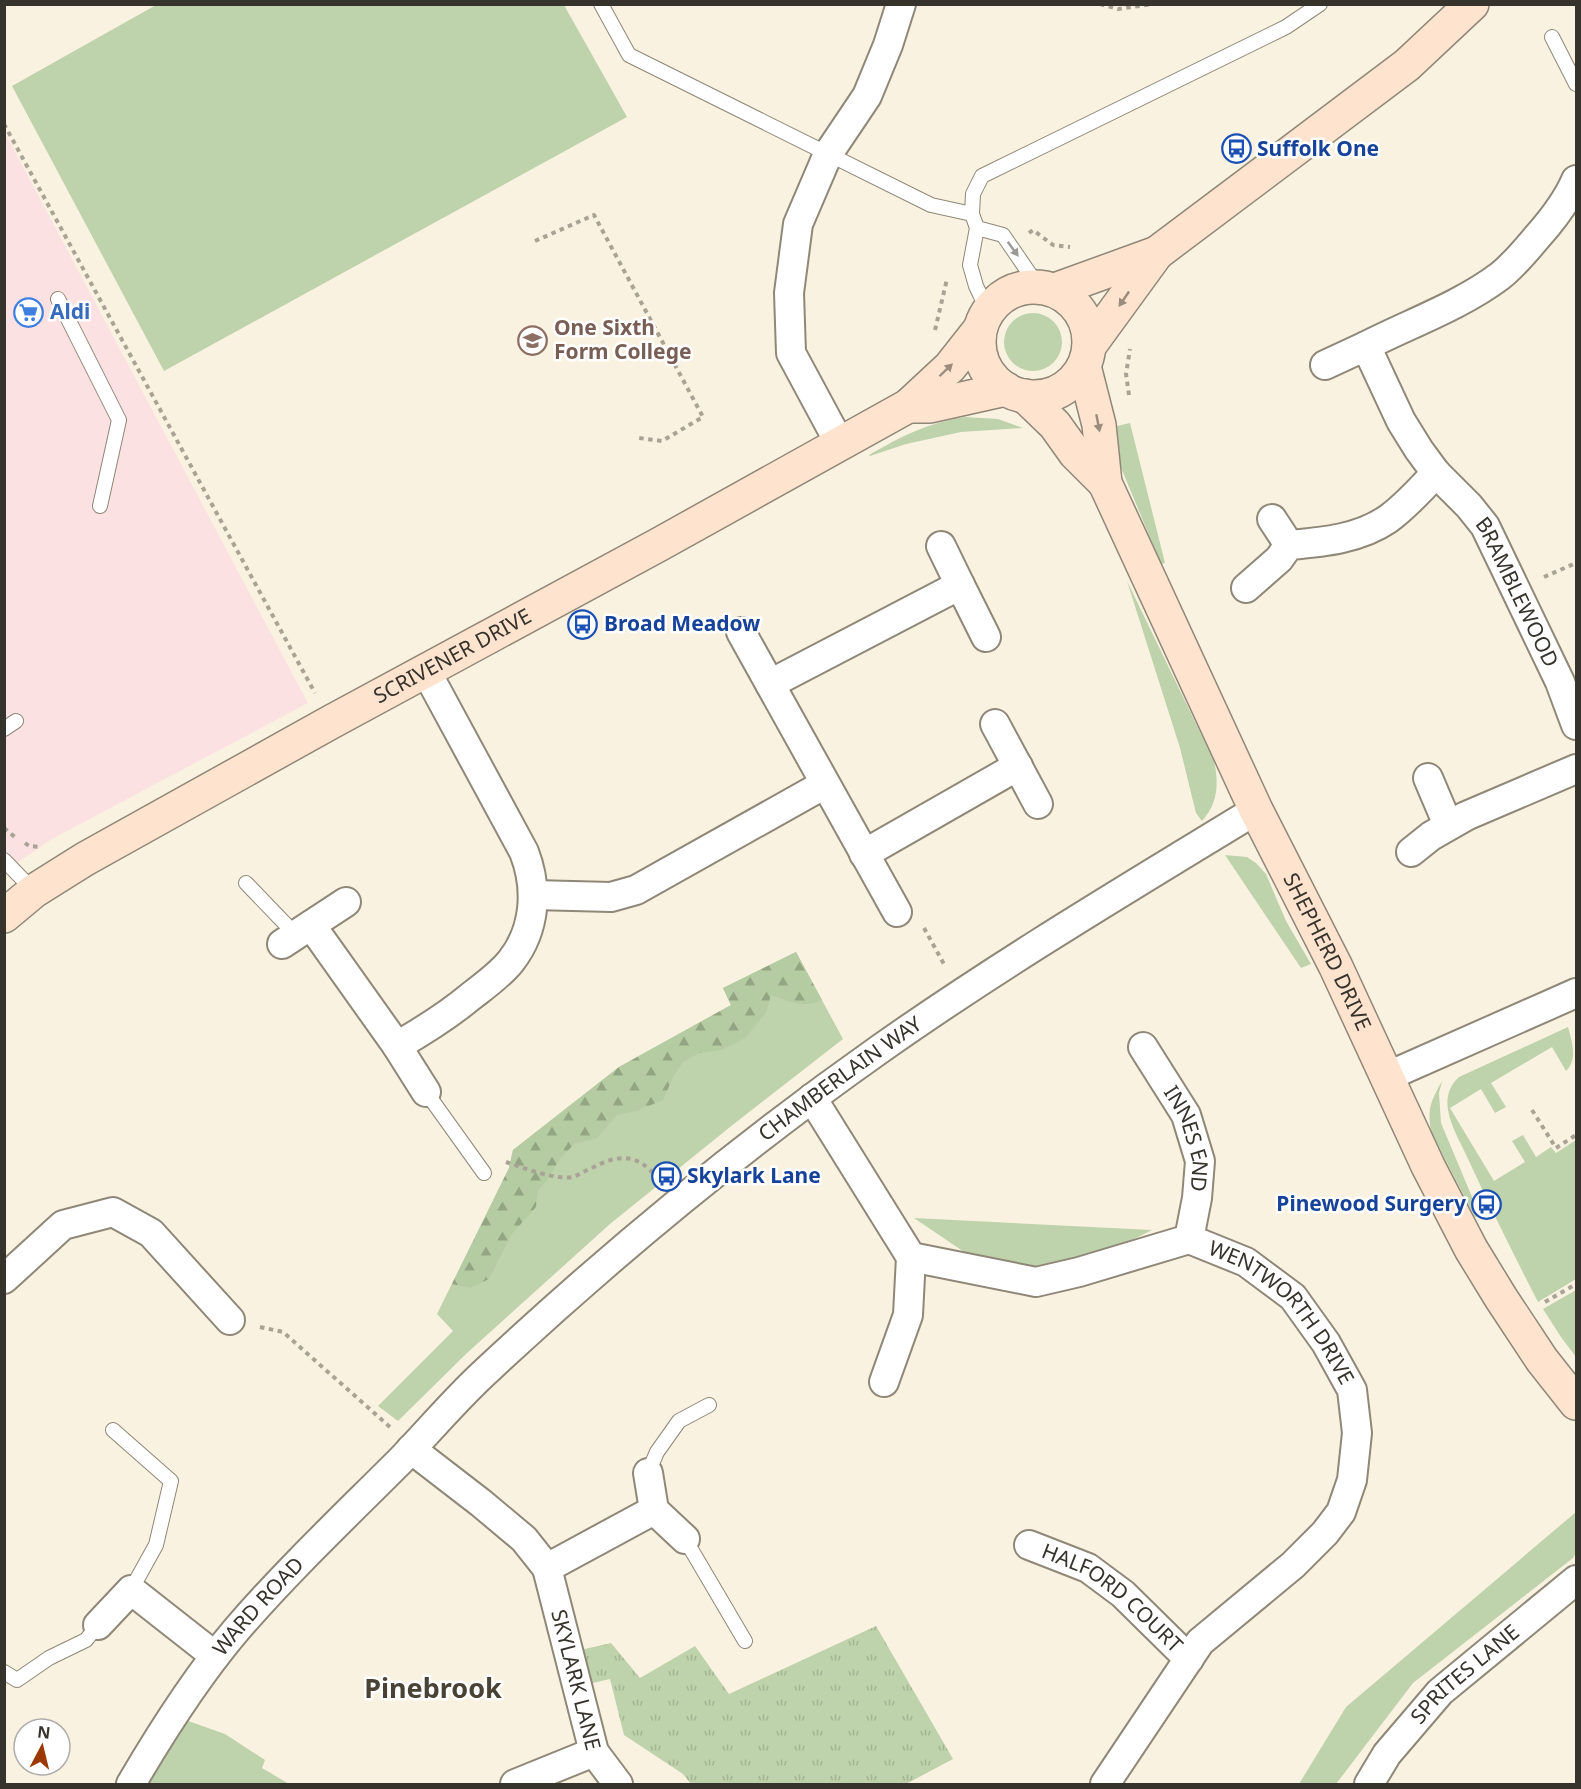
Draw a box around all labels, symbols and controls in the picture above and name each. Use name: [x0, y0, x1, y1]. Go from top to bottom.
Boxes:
bus stop icon: Suffolk One: [1220, 133, 1252, 165]
place label: Suffolk One: [1257, 134, 1379, 162]
one-way arrow: [1007, 241, 1019, 257]
one-way arrow: [1118, 291, 1130, 307]
supermarket icon: Aldi: [13, 296, 45, 328]
place label: Aldi: [50, 297, 90, 325]
place label: One Sixth Form College: [554, 313, 691, 365]
school or university icon: One Sixth Form College: [517, 324, 549, 356]
one-way arrow: [939, 363, 953, 377]
one-way arrow: [1094, 413, 1103, 432]
street label: BRAMBLEWOOD: [1470, 510, 1566, 671]
street label: SCRIVENER DRIVE: [368, 601, 536, 709]
bus stop icon: Broad Meadow: [567, 608, 599, 640]
place label: Broad Meadow: [604, 609, 760, 637]
street label: SHEPHERD DRIVE: [1277, 868, 1378, 1035]
street label: CHAMBERLAIN WAY: [752, 1009, 927, 1147]
street label: INNES END: [1158, 1080, 1215, 1193]
bus stop icon: Skylark Lane: [650, 1160, 682, 1192]
place label: Skylark Lane: [687, 1161, 821, 1189]
bus stop icon: Pinewood Surgery: [1471, 1188, 1503, 1220]
place label: Pinewood Surgery: [1276, 1189, 1466, 1217]
street label: WENTWORTH DRIVE: [1205, 1233, 1361, 1389]
street label: HALFORD COURT: [1038, 1536, 1190, 1658]
street label: WARD ROAD: [206, 1550, 309, 1661]
street label: SKYLARK LANE: [545, 1606, 608, 1753]
street label: SPRITES LANE: [1404, 1618, 1525, 1729]
district label: Pinebrook: [364, 1669, 502, 1706]
north arrow: [12, 1717, 72, 1777]
text: N: [36, 1720, 52, 1744]

